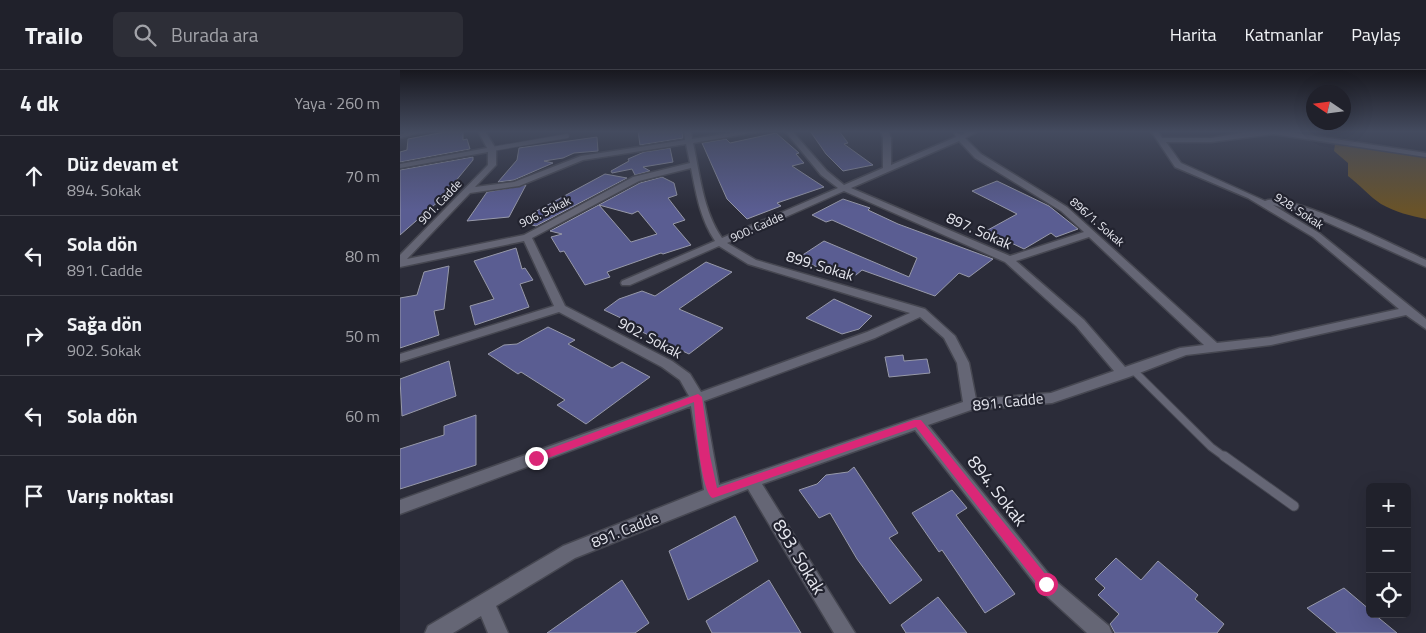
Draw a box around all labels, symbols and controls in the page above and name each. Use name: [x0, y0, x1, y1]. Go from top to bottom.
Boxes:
search box: [113, 12, 463, 57]
text: Trailo: [25, 17, 83, 53]
text: Burada ara: [171, 20, 258, 49]
icon: search: [131, 21, 159, 49]
text: Harita: [1170, 21, 1217, 48]
text: Katmanlar: [1245, 21, 1323, 48]
text: Paylaş: [1351, 21, 1401, 48]
north arrow: [1306, 85, 1351, 130]
text: 4 dk: [20, 87, 59, 119]
text: Yaya · 260 m: [295, 91, 380, 115]
text: Düz devam et: [67, 149, 178, 178]
icon: ahead: [20, 162, 48, 190]
text: 70 m: [345, 164, 380, 188]
street label: 901. Cadde: [413, 175, 466, 229]
text: 894. Sokak: [67, 178, 141, 202]
street label: 928. Sokak: [1271, 187, 1328, 234]
street label: 906. Sokak: [516, 191, 574, 232]
street label: 896/1. Sokak: [1066, 192, 1129, 251]
street label: 900. Cadde: [727, 206, 787, 247]
street label: 897. Sokak: [943, 206, 1016, 255]
text: Sola dön: [67, 229, 138, 258]
icon: left: [20, 242, 48, 270]
text: 80 m: [345, 244, 380, 268]
street label: 899. Sokak: [783, 244, 857, 287]
text: 891. Cadde: [67, 258, 143, 282]
text: Sağa dön: [67, 309, 142, 338]
street label: 902. Sokak: [614, 311, 686, 364]
icon: right: [20, 322, 48, 350]
text: 50 m: [345, 324, 380, 348]
text: 902. Sokak: [67, 338, 141, 362]
street label: 891. Cadde: [972, 386, 1044, 417]
text: Sola dön: [67, 401, 138, 430]
icon: left: [20, 402, 48, 430]
text: 60 m: [345, 404, 380, 428]
route end: [525, 447, 548, 470]
street label: 894. Sokak: [961, 449, 1034, 532]
text: Varış noktası: [67, 481, 174, 510]
icon: arrive: [20, 482, 48, 510]
map controls: [1366, 483, 1411, 618]
button: +: [1366, 483, 1411, 528]
street label: 891. Cadde: [588, 506, 662, 553]
street label: 893. Sokak: [766, 514, 833, 600]
button: −: [1366, 528, 1411, 573]
route start: [1035, 573, 1058, 596]
button: locate: [1366, 573, 1411, 618]

